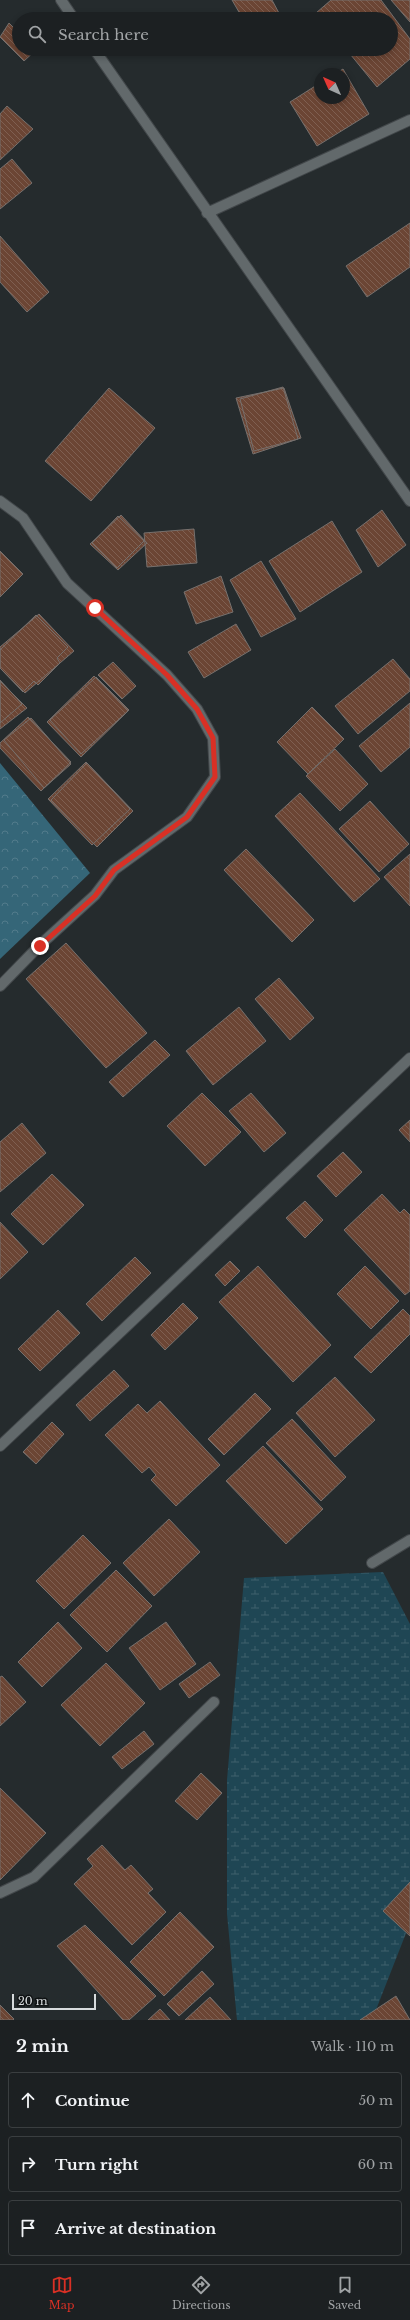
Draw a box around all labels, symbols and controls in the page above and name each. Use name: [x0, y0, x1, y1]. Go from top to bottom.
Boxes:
search box: [12, 12, 398, 56]
icon: search: [26, 23, 48, 45]
text: Search here: [58, 25, 149, 44]
north arrow: [314, 68, 350, 104]
route start: [86, 599, 104, 617]
route end: [31, 937, 49, 955]
scale bar: [12, 1992, 96, 2011]
text: 20 m: [18, 1994, 48, 2008]
text: 2 min: [16, 2036, 69, 2057]
text: Walk · 110 m: [311, 2038, 394, 2055]
icon: ahead: [17, 2089, 39, 2111]
text: Continue: [55, 2091, 130, 2110]
text: 50 m: [359, 2092, 393, 2109]
icon: right: [17, 2153, 39, 2175]
text: Turn right: [55, 2155, 138, 2174]
text: 60 m: [358, 2156, 393, 2173]
icon: arrive: [17, 2217, 39, 2239]
text: Arrive at destination: [55, 2219, 216, 2238]
tab: Map: [49, 2274, 74, 2312]
tab: Directions: [172, 2274, 230, 2312]
tab: Saved: [328, 2274, 361, 2312]

